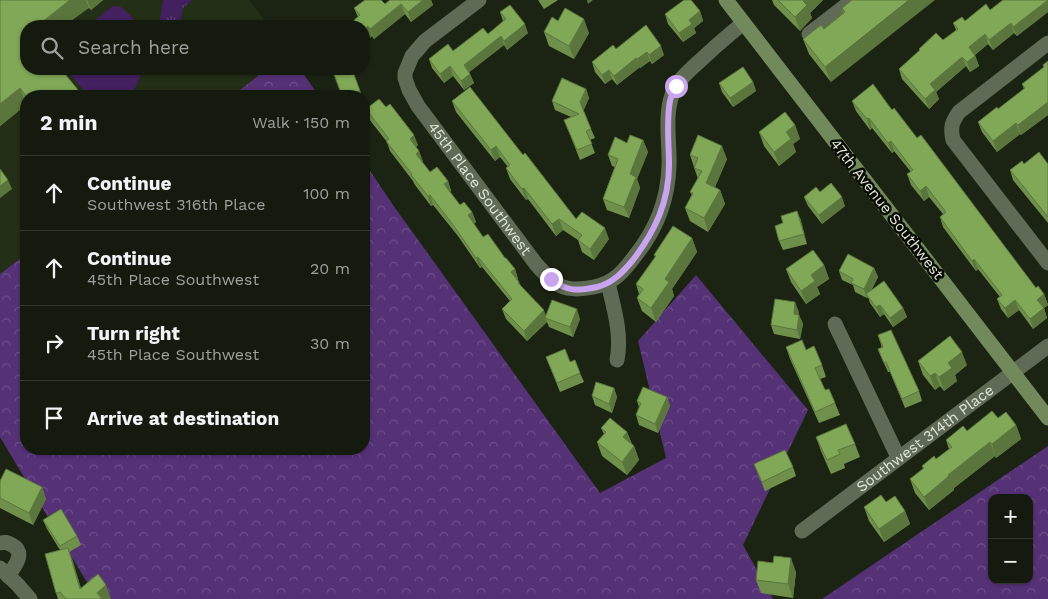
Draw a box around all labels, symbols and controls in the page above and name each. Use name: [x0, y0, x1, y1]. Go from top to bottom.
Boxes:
search box: [20, 20, 370, 75]
icon: search: [38, 34, 66, 62]
text: Search here: [78, 36, 189, 59]
route start: [665, 75, 688, 98]
text: 2 min: [40, 110, 97, 135]
text: Walk · 150 m: [252, 113, 350, 132]
street label: 45th Place Southwest: [424, 118, 536, 259]
street label: 47th Avenue Southwest: [826, 135, 948, 283]
text: Continue: [87, 172, 171, 195]
icon: ahead: [40, 179, 68, 207]
text: 100 m: [303, 184, 350, 203]
text: Southwest 316th Place: [87, 195, 265, 214]
text: Continue: [87, 247, 171, 270]
icon: ahead: [40, 254, 68, 282]
text: 20 m: [310, 259, 350, 278]
route end: [540, 268, 563, 291]
text: 45th Place Southwest: [87, 270, 259, 289]
text: Turn right: [87, 322, 180, 345]
icon: right: [40, 329, 68, 357]
text: 30 m: [310, 334, 350, 353]
text: 45th Place Southwest: [87, 345, 259, 364]
street label: Southwest 314th Place: [853, 381, 997, 496]
icon: arrive: [40, 404, 68, 432]
text: Arrive at destination: [87, 407, 279, 430]
map controls: [988, 494, 1033, 584]
button: +: [988, 494, 1033, 539]
button: −: [988, 539, 1033, 584]

